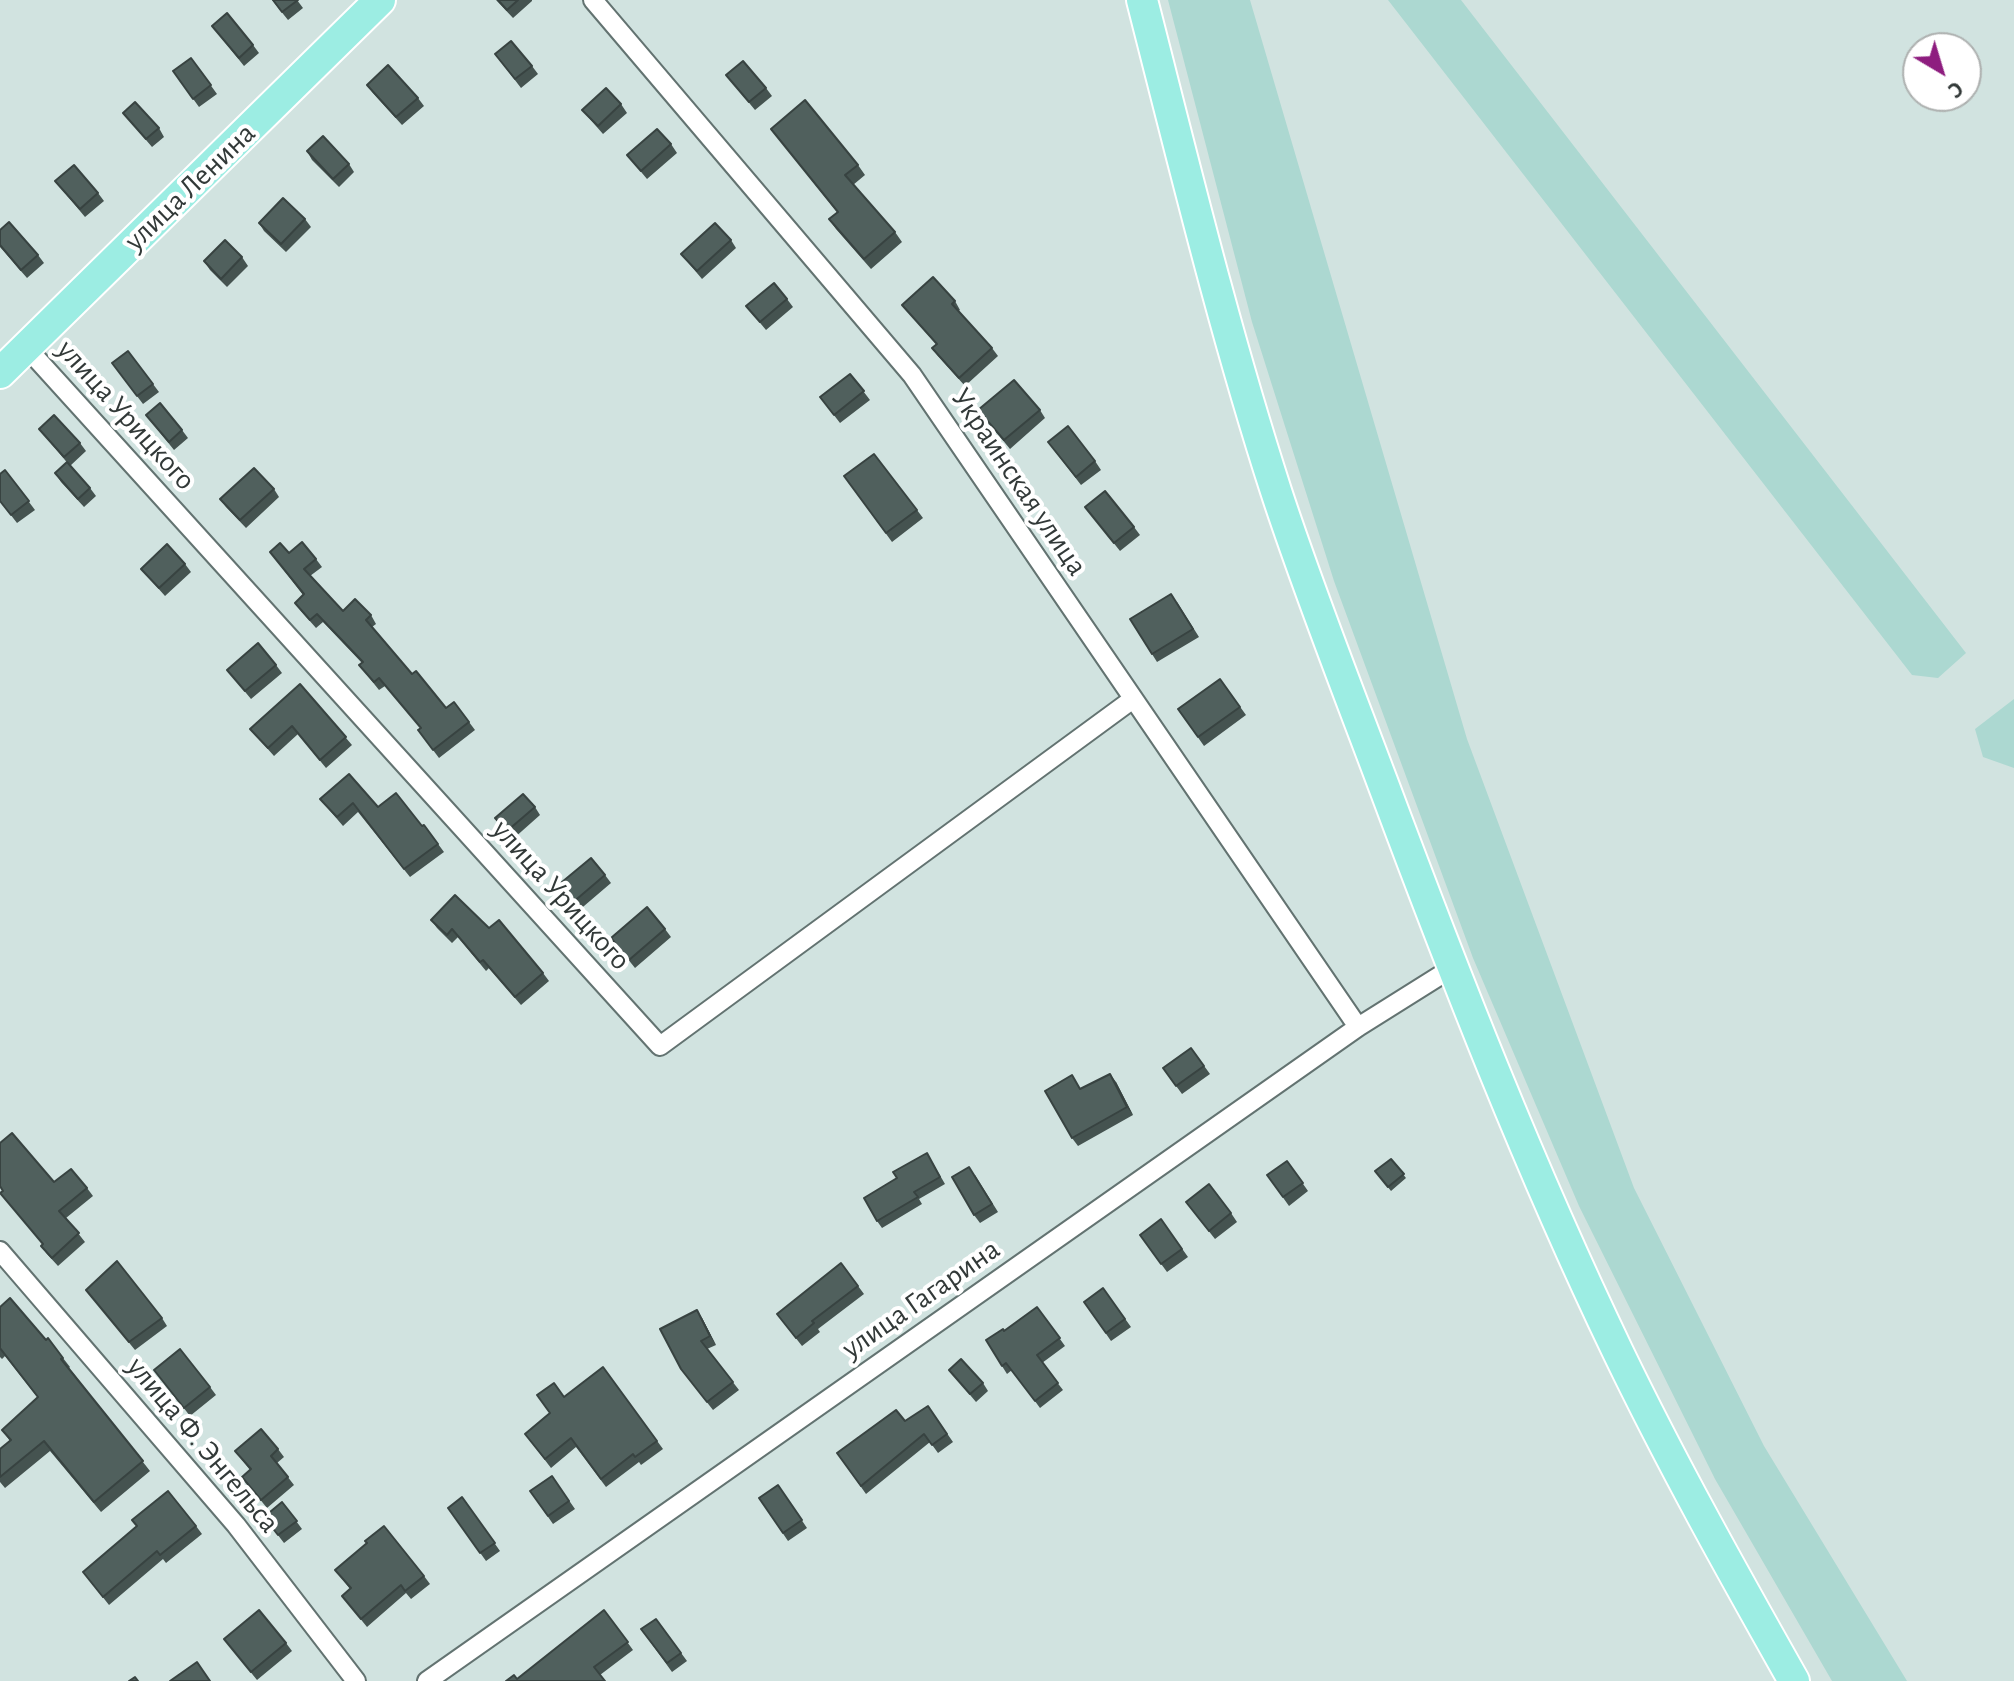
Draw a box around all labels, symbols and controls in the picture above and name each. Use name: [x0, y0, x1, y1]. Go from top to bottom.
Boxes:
north arrow: [1902, 32, 1982, 112]
text: С: [1944, 77, 1967, 102]
street label: улица Ленина: [117, 116, 263, 258]
street label: улица Урицкого: [49, 332, 203, 498]
street label: Украинская улица: [943, 381, 1095, 583]
street label: улица Урицкого: [484, 812, 638, 978]
street label: улица Гагарина: [835, 1231, 1007, 1367]
street label: улица Ф. Энгельса: [119, 1350, 287, 1540]

